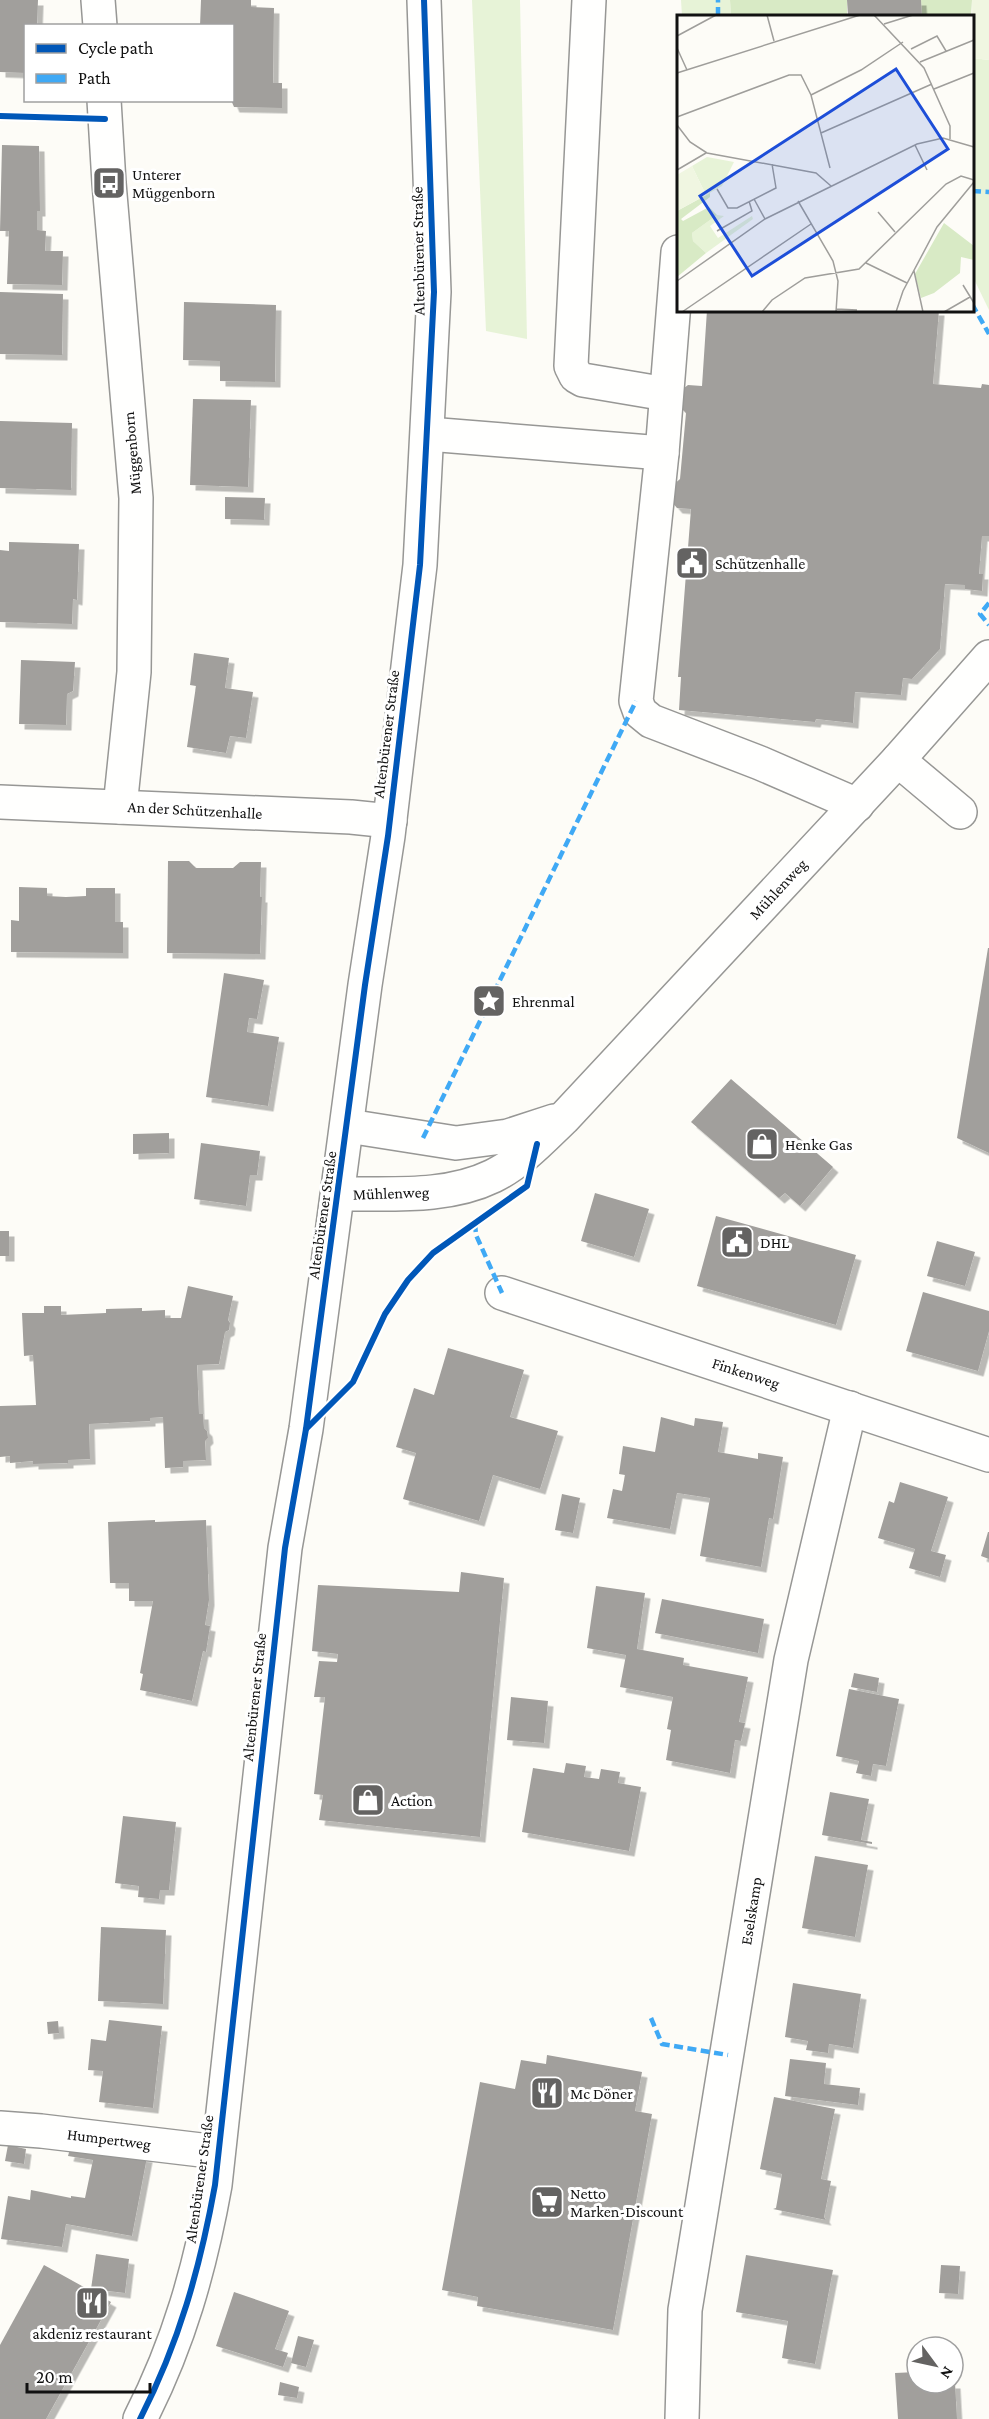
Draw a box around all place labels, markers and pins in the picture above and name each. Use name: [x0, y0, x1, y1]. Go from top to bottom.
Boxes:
bus stop icon: Unterer Müggenborn: [91, 165, 127, 201]
place label: Unterer Müggenborn: [132, 166, 216, 202]
public building icon: Schützenhalle: [674, 545, 710, 581]
place label: Schützenhalle: [715, 555, 805, 572]
place icon: Ehrenmal: [471, 983, 507, 1019]
place label: Ehrenmal: [512, 993, 575, 1010]
shop icon: Henke Gas: [744, 1126, 780, 1162]
place label: Henke Gas: [785, 1136, 853, 1153]
public building icon: DHL: [719, 1224, 755, 1260]
place label: DHL: [760, 1234, 789, 1251]
shop icon: Action: [350, 1782, 386, 1818]
place label: Action: [391, 1792, 433, 1809]
restaurant icon: Mc Döner: [529, 2075, 565, 2111]
place label: Mc Döner: [570, 2085, 633, 2102]
supermarket icon: Netto Marken-Discount: [529, 2184, 565, 2220]
place label: Netto Marken-Discount: [570, 2185, 684, 2220]
restaurant icon: akdeniz restaurant: [74, 2285, 110, 2321]
place label: akdeniz restaurant: [32, 2325, 152, 2342]

